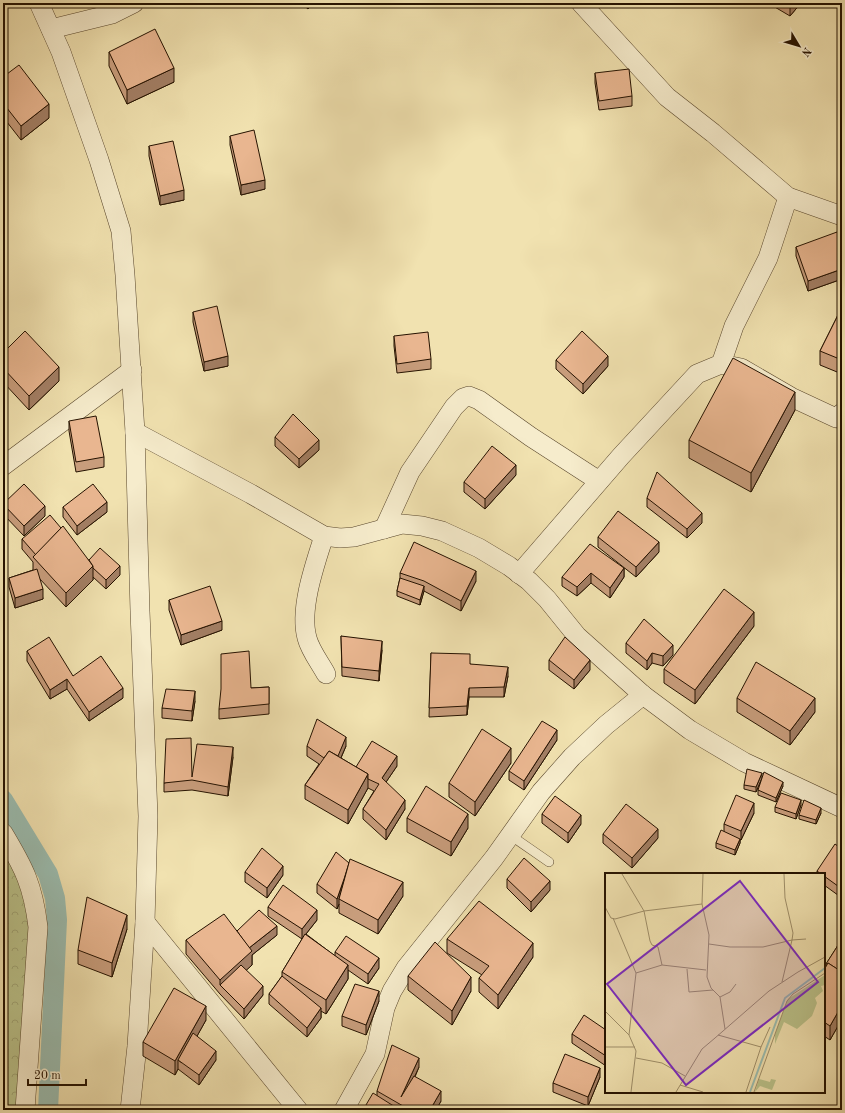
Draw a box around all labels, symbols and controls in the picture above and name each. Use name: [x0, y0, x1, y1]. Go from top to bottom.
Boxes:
north arrow: [779, 26, 819, 66]
text: N: [798, 45, 813, 58]
inset map: [605, 873, 825, 1093]
scale bar: [28, 1061, 86, 1087]
text: 20 m: [34, 1070, 61, 1082]

